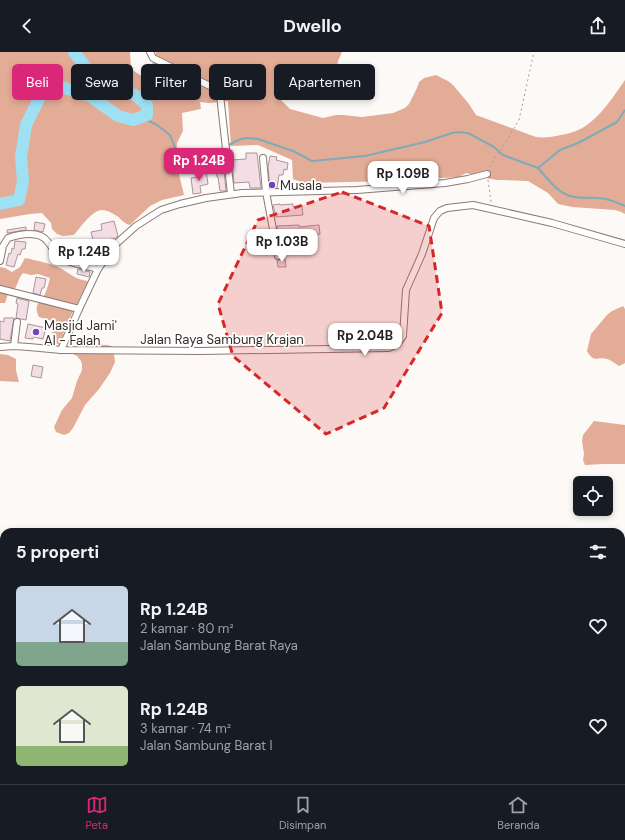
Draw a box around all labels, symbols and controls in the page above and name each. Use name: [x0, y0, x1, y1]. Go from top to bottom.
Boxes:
text: Dwello: [283, 14, 342, 38]
icon: back: [16, 15, 38, 37]
icon: share: [587, 15, 609, 37]
chip: Beli: [12, 64, 63, 100]
chip: Sewa: [71, 64, 133, 100]
chip: Filter: [141, 64, 201, 100]
chip: Baru: [209, 64, 266, 100]
chip: Apartemen: [274, 64, 375, 100]
pin: Rp 1.24B: [158, 148, 240, 182]
text: Rp 1.24B: [173, 152, 225, 169]
pin: Rp 1.09B: [362, 161, 444, 195]
text: Rp 1.09B: [377, 165, 429, 182]
place label: Musala: [280, 177, 322, 194]
marker: Musala: [267, 180, 277, 190]
pin: Rp 1.03B: [241, 229, 323, 263]
text: Rp 1.03B: [256, 233, 308, 250]
pin: Rp 1.24B: [43, 239, 125, 273]
text: Rp 1.24B: [58, 243, 110, 260]
place label: Masjid Jami' Al - Falah: [44, 317, 117, 349]
pin: Rp 2.04B: [324, 323, 406, 357]
marker: Masjid Jami' Al - Falah: [31, 327, 41, 337]
text: Rp 2.04B: [337, 327, 393, 344]
street label: Jalan Raya Sambung Krajan: [140, 331, 304, 348]
map controls: [573, 476, 613, 516]
button: locate: [573, 476, 613, 516]
text: 5 properti: [16, 541, 99, 563]
icon: filters: [587, 541, 609, 563]
text: Rp 1.24B: [140, 598, 208, 620]
icon: home: [48, 602, 96, 650]
icon: heart: [587, 615, 609, 637]
text: 2 kamar · 80 m²: [140, 620, 234, 637]
text: Jalan Sambung Barat Raya: [140, 637, 298, 654]
text: Rp 1.24B: [140, 698, 208, 720]
icon: home: [48, 702, 96, 750]
icon: heart: [587, 715, 609, 737]
text: 3 kamar · 74 m²: [140, 720, 231, 737]
text: Jalan Sambung Barat I: [140, 737, 273, 754]
tab: Peta: [86, 794, 108, 832]
tab: Disimpan: [279, 794, 326, 832]
tab: Beranda: [497, 794, 539, 832]

